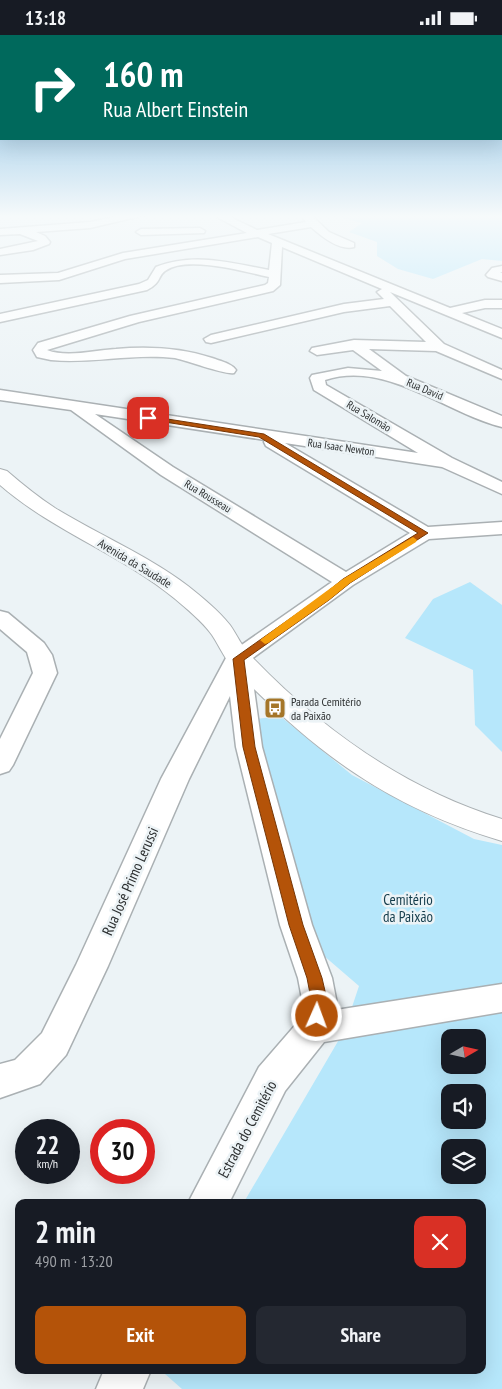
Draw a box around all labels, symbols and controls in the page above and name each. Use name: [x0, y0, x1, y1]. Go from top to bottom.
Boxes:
text: 13:18: [25, 6, 66, 30]
text: 160 m: [103, 51, 184, 97]
icon: right: [20, 55, 85, 120]
text: Rua Albert Einstein: [103, 95, 248, 123]
street label: Rua David: [405, 375, 446, 403]
pin: [127, 397, 169, 439]
street label: Rua Salomão: [344, 397, 394, 435]
icon: arrive: [134, 404, 162, 432]
street label: Rua Isaac Newton: [307, 435, 375, 459]
street label: Rua Rousseau: [182, 477, 234, 516]
street label: Avenida da Saudade: [95, 535, 175, 591]
place label: Parada Cemitério da Paixão: [291, 694, 361, 723]
bus stop icon: Parada Cemitério da Paixão: [263, 696, 287, 720]
street label: Rua José Primo Lerussi: [98, 824, 162, 938]
park label: Cemitério da Paixão: [383, 890, 433, 926]
position arrow: [290, 989, 342, 1041]
north arrow: [441, 1029, 486, 1074]
map controls: [441, 1029, 486, 1184]
street label: Estrada do Cemitério: [213, 1077, 281, 1181]
button: sound: [441, 1084, 486, 1129]
speed limit sign: 30: [90, 1119, 155, 1184]
text: 22: [36, 1129, 59, 1161]
button: layers: [441, 1139, 486, 1184]
text: km/h: [37, 1156, 58, 1171]
text: 2 min: [35, 1212, 96, 1251]
button: close: [414, 1216, 466, 1268]
text: 490 m · 13:20: [35, 1251, 113, 1271]
button: Exit: [35, 1306, 246, 1364]
button: Share: [256, 1306, 466, 1364]

